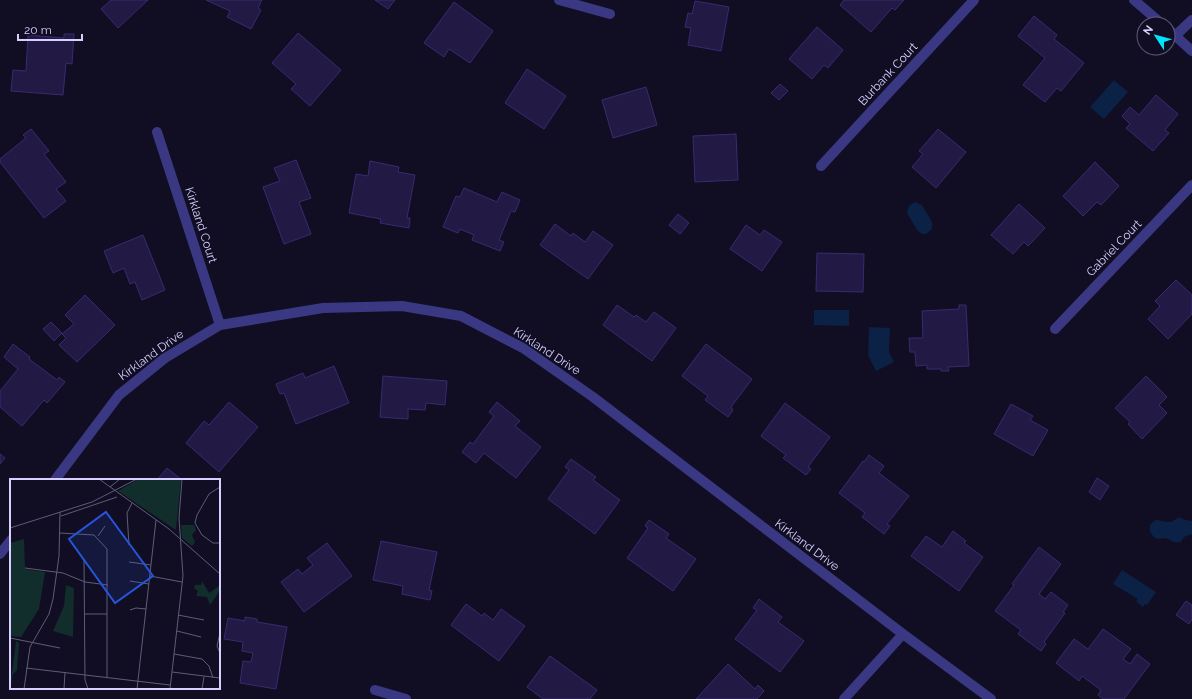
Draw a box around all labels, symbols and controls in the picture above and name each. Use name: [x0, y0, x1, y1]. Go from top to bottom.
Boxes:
scale bar: [18, 16, 82, 42]
north arrow: [1136, 16, 1176, 56]
text: 20 m: [24, 23, 52, 37]
text: N: [1141, 23, 1156, 38]
street label: Burbank Court: [855, 40, 921, 108]
street label: Kirkland Court: [182, 185, 220, 265]
street label: Gabriel Court: [1084, 217, 1144, 279]
street label: Kirkland Drive: [511, 324, 583, 378]
street label: Kirkland Drive: [116, 327, 186, 383]
inset map: [10, 479, 220, 689]
street label: Kirkland Drive: [772, 516, 842, 574]

